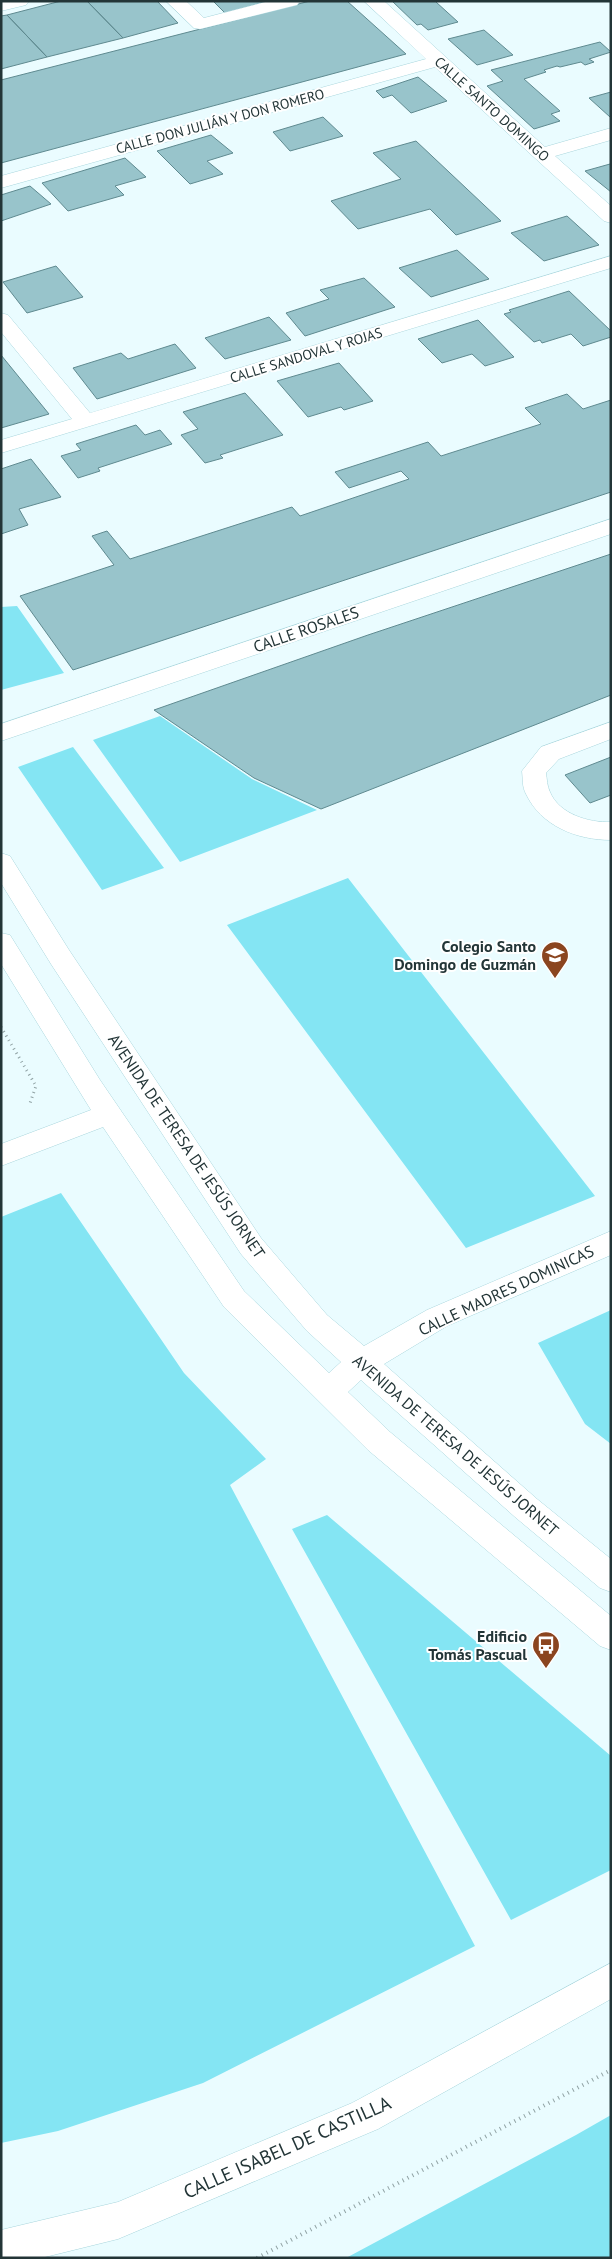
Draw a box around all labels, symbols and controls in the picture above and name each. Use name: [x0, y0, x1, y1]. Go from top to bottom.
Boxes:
street label: CALLE SANTO DOMINGO: [431, 53, 553, 165]
street label: CALLE DON JULIÁN Y DON ROMERO: [114, 84, 326, 158]
street label: CALLE SANDOVAL Y ROJAS: [228, 323, 384, 387]
street label: CALLE ROSALES: [251, 602, 361, 656]
place label: Colegio Santo Domingo de Guzmán: [394, 936, 536, 974]
school or university icon: Colegio Santo Domingo de Guzmán: [540, 940, 570, 979]
street label: AVENIDA DE TERESA DE JESÚS JORNET: [104, 1030, 270, 1262]
street label: CALLE MADRES DOMINICAS: [415, 1240, 597, 1340]
street label: AVENIDA DE TERESA DE JESÚS JORNET: [349, 1350, 563, 1540]
place label: Edificio Tomás Pascual: [428, 1626, 527, 1664]
bus stop icon: Edificio Tomás Pascual: [531, 1630, 561, 1669]
street label: CALLE ISABEL DE CASTILLA: [180, 2090, 394, 2204]

